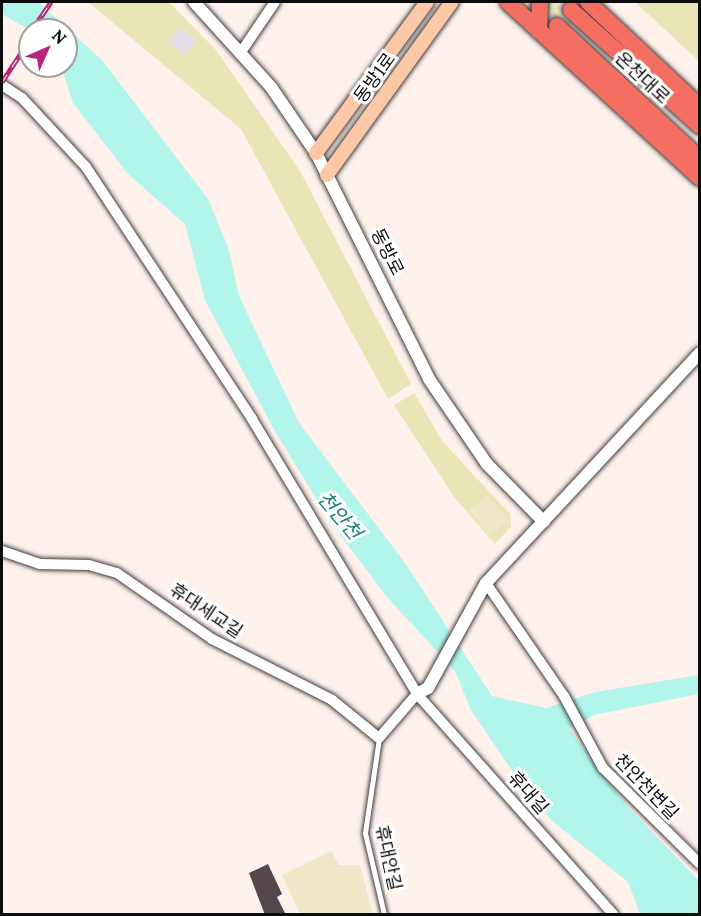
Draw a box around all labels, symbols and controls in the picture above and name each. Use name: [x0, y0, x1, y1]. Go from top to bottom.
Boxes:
north arrow: [18, 18, 78, 78]
text: N: [48, 25, 71, 48]
street label: 온천대로: [610, 48, 674, 108]
street label: 동방1로: [350, 49, 400, 107]
street label: 동방로: [366, 225, 408, 279]
water label: 천안천: [313, 486, 367, 544]
street label: 휴대세교길: [166, 579, 246, 643]
street label: 천안천변길: [609, 750, 683, 824]
street label: 휴대길: [504, 767, 552, 819]
street label: 휴대안길: [371, 823, 405, 893]

